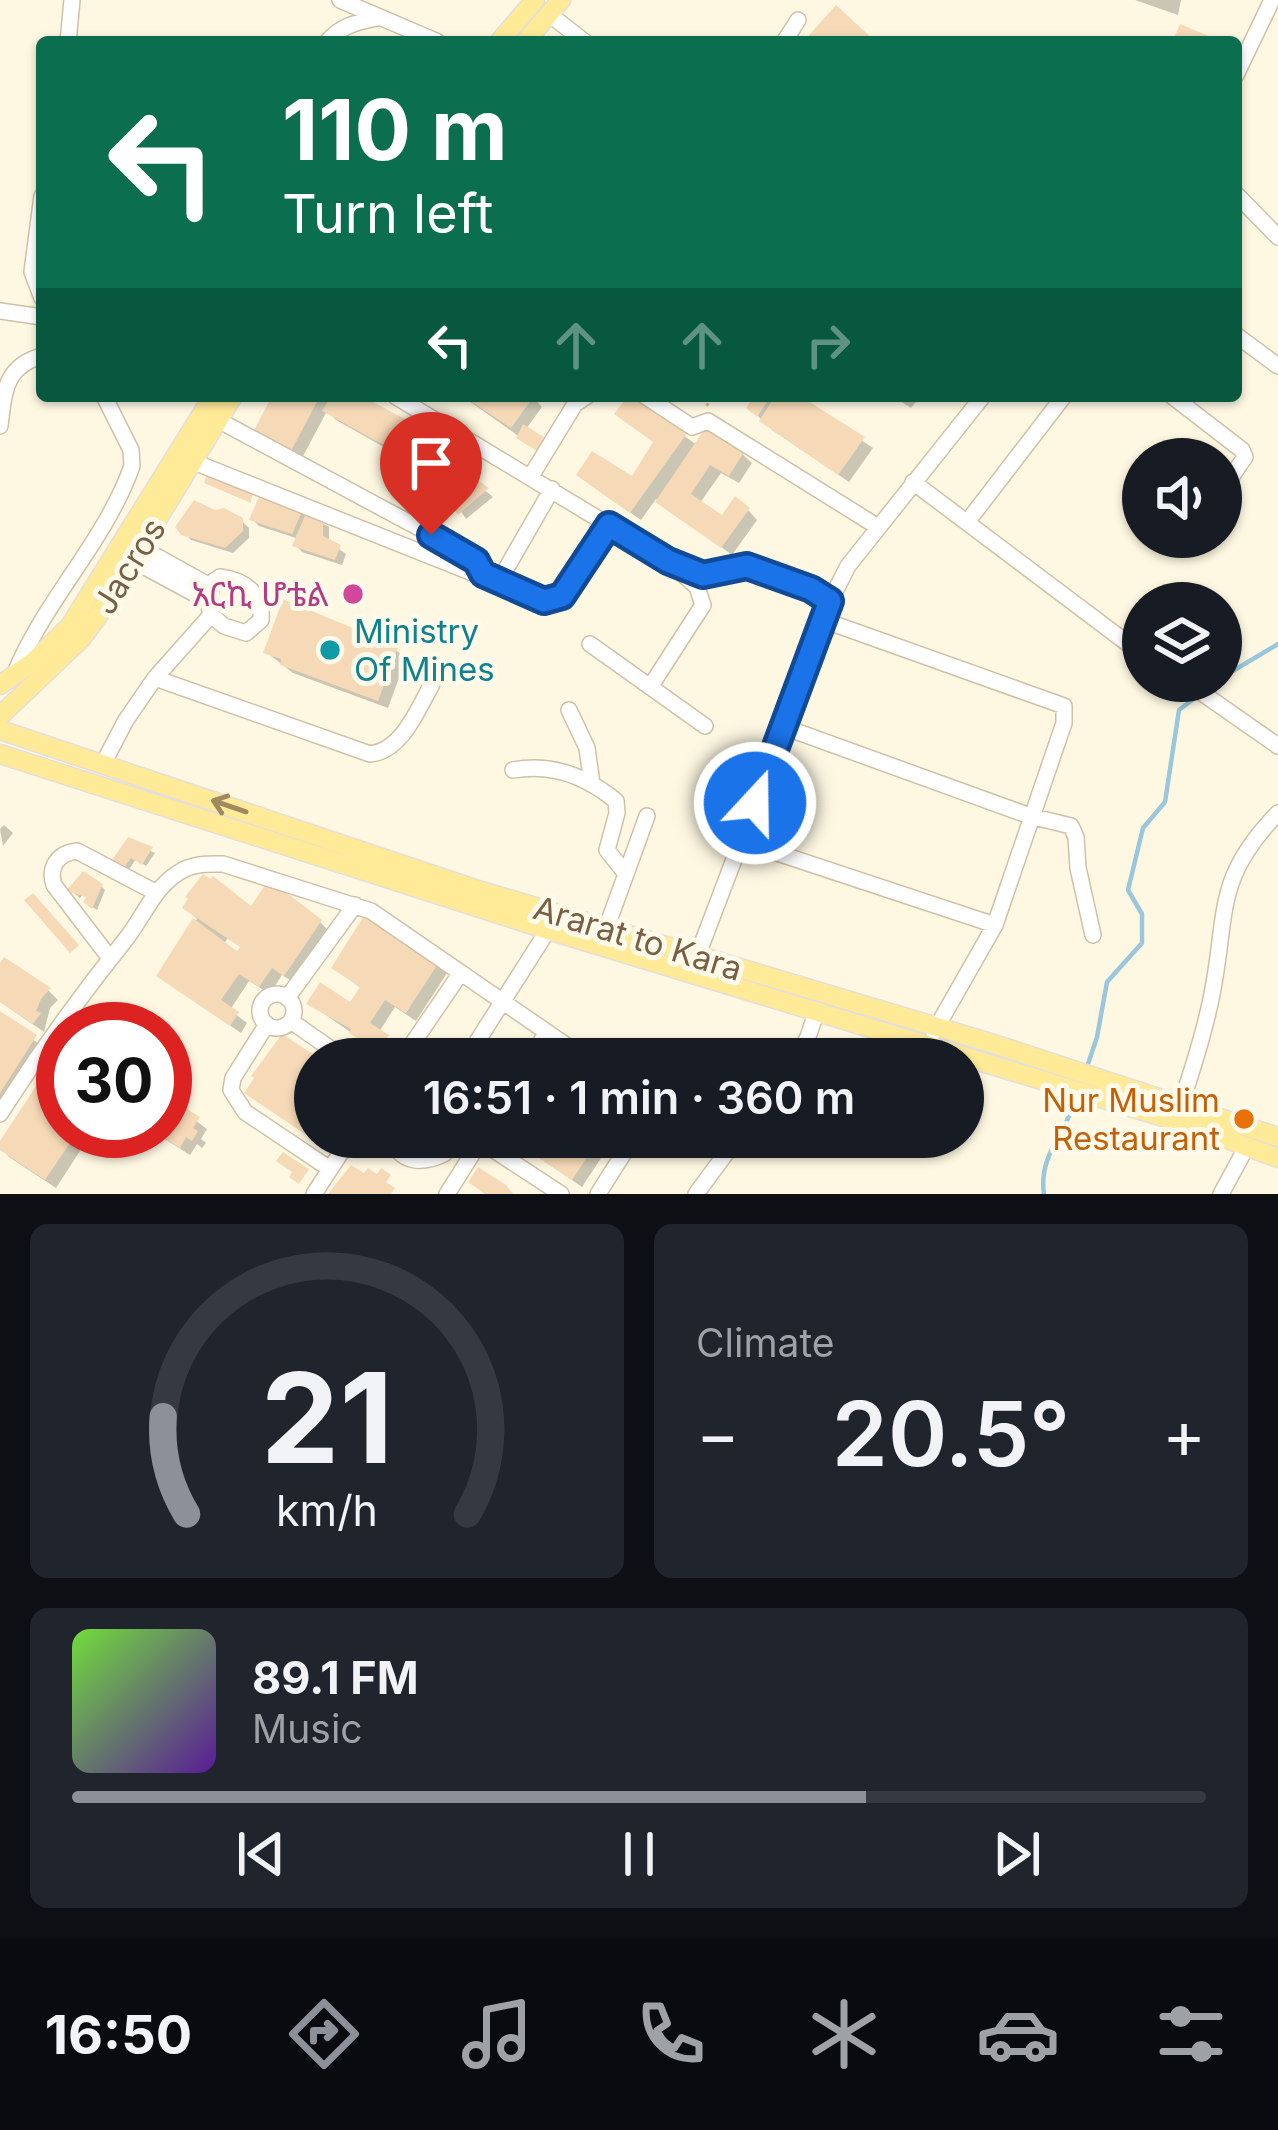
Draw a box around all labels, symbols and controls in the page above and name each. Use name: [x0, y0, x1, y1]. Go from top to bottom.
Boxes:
text: 110 m: [282, 79, 508, 180]
icon: left: [84, 84, 240, 240]
text: Turn left: [282, 181, 493, 246]
icon: left: [417, 312, 483, 378]
icon: ahead: [543, 312, 609, 378]
icon: ahead: [669, 312, 735, 378]
icon: right: [795, 312, 861, 378]
pin: [380, 412, 482, 535]
icon: arrive: [398, 430, 464, 496]
map controls: [1122, 438, 1242, 702]
button: sound: [1122, 438, 1242, 558]
street label: Jacros: [84, 511, 174, 621]
place label: አርኪ ሆቴል: [191, 574, 329, 614]
marker: አርኪ ሆቴል: [340, 581, 366, 607]
button: layers: [1122, 582, 1242, 702]
place label: Ministry Of Mines: [354, 611, 495, 689]
marker: Ministry Of Mines: [317, 637, 343, 663]
position arrow: [692, 740, 818, 866]
one-way arrow: [212, 794, 249, 815]
street label: Ararat to Kara: [529, 887, 747, 989]
speed limit sign: 30: [36, 1002, 192, 1158]
text: 16:51 · 1 min · 360 m: [423, 1070, 855, 1125]
place label: Nur Muslim Restaurant: [1042, 1080, 1220, 1158]
marker: Nur Muslim Restaurant: [1231, 1106, 1257, 1132]
text: Climate: [696, 1319, 835, 1366]
text: 21: [261, 1342, 393, 1493]
text: 20.5°: [832, 1379, 1070, 1488]
text: −: [696, 1394, 740, 1474]
text: +: [1162, 1394, 1206, 1474]
text: km/h: [276, 1484, 378, 1536]
text: 89.1 FM: [252, 1650, 419, 1705]
text: Music: [252, 1705, 363, 1752]
icon: previous: [228, 1821, 294, 1887]
icon: pause: [606, 1821, 672, 1887]
icon: next: [984, 1821, 1050, 1887]
icon: directions: [282, 1992, 366, 2076]
icon: music: [455, 1992, 539, 2076]
icon: phone: [629, 1992, 713, 2076]
icon: climate: [802, 1992, 886, 2076]
icon: car: [976, 1992, 1060, 2076]
icon: filters: [1149, 1992, 1233, 2076]
text: 16:50: [45, 2002, 192, 2067]

